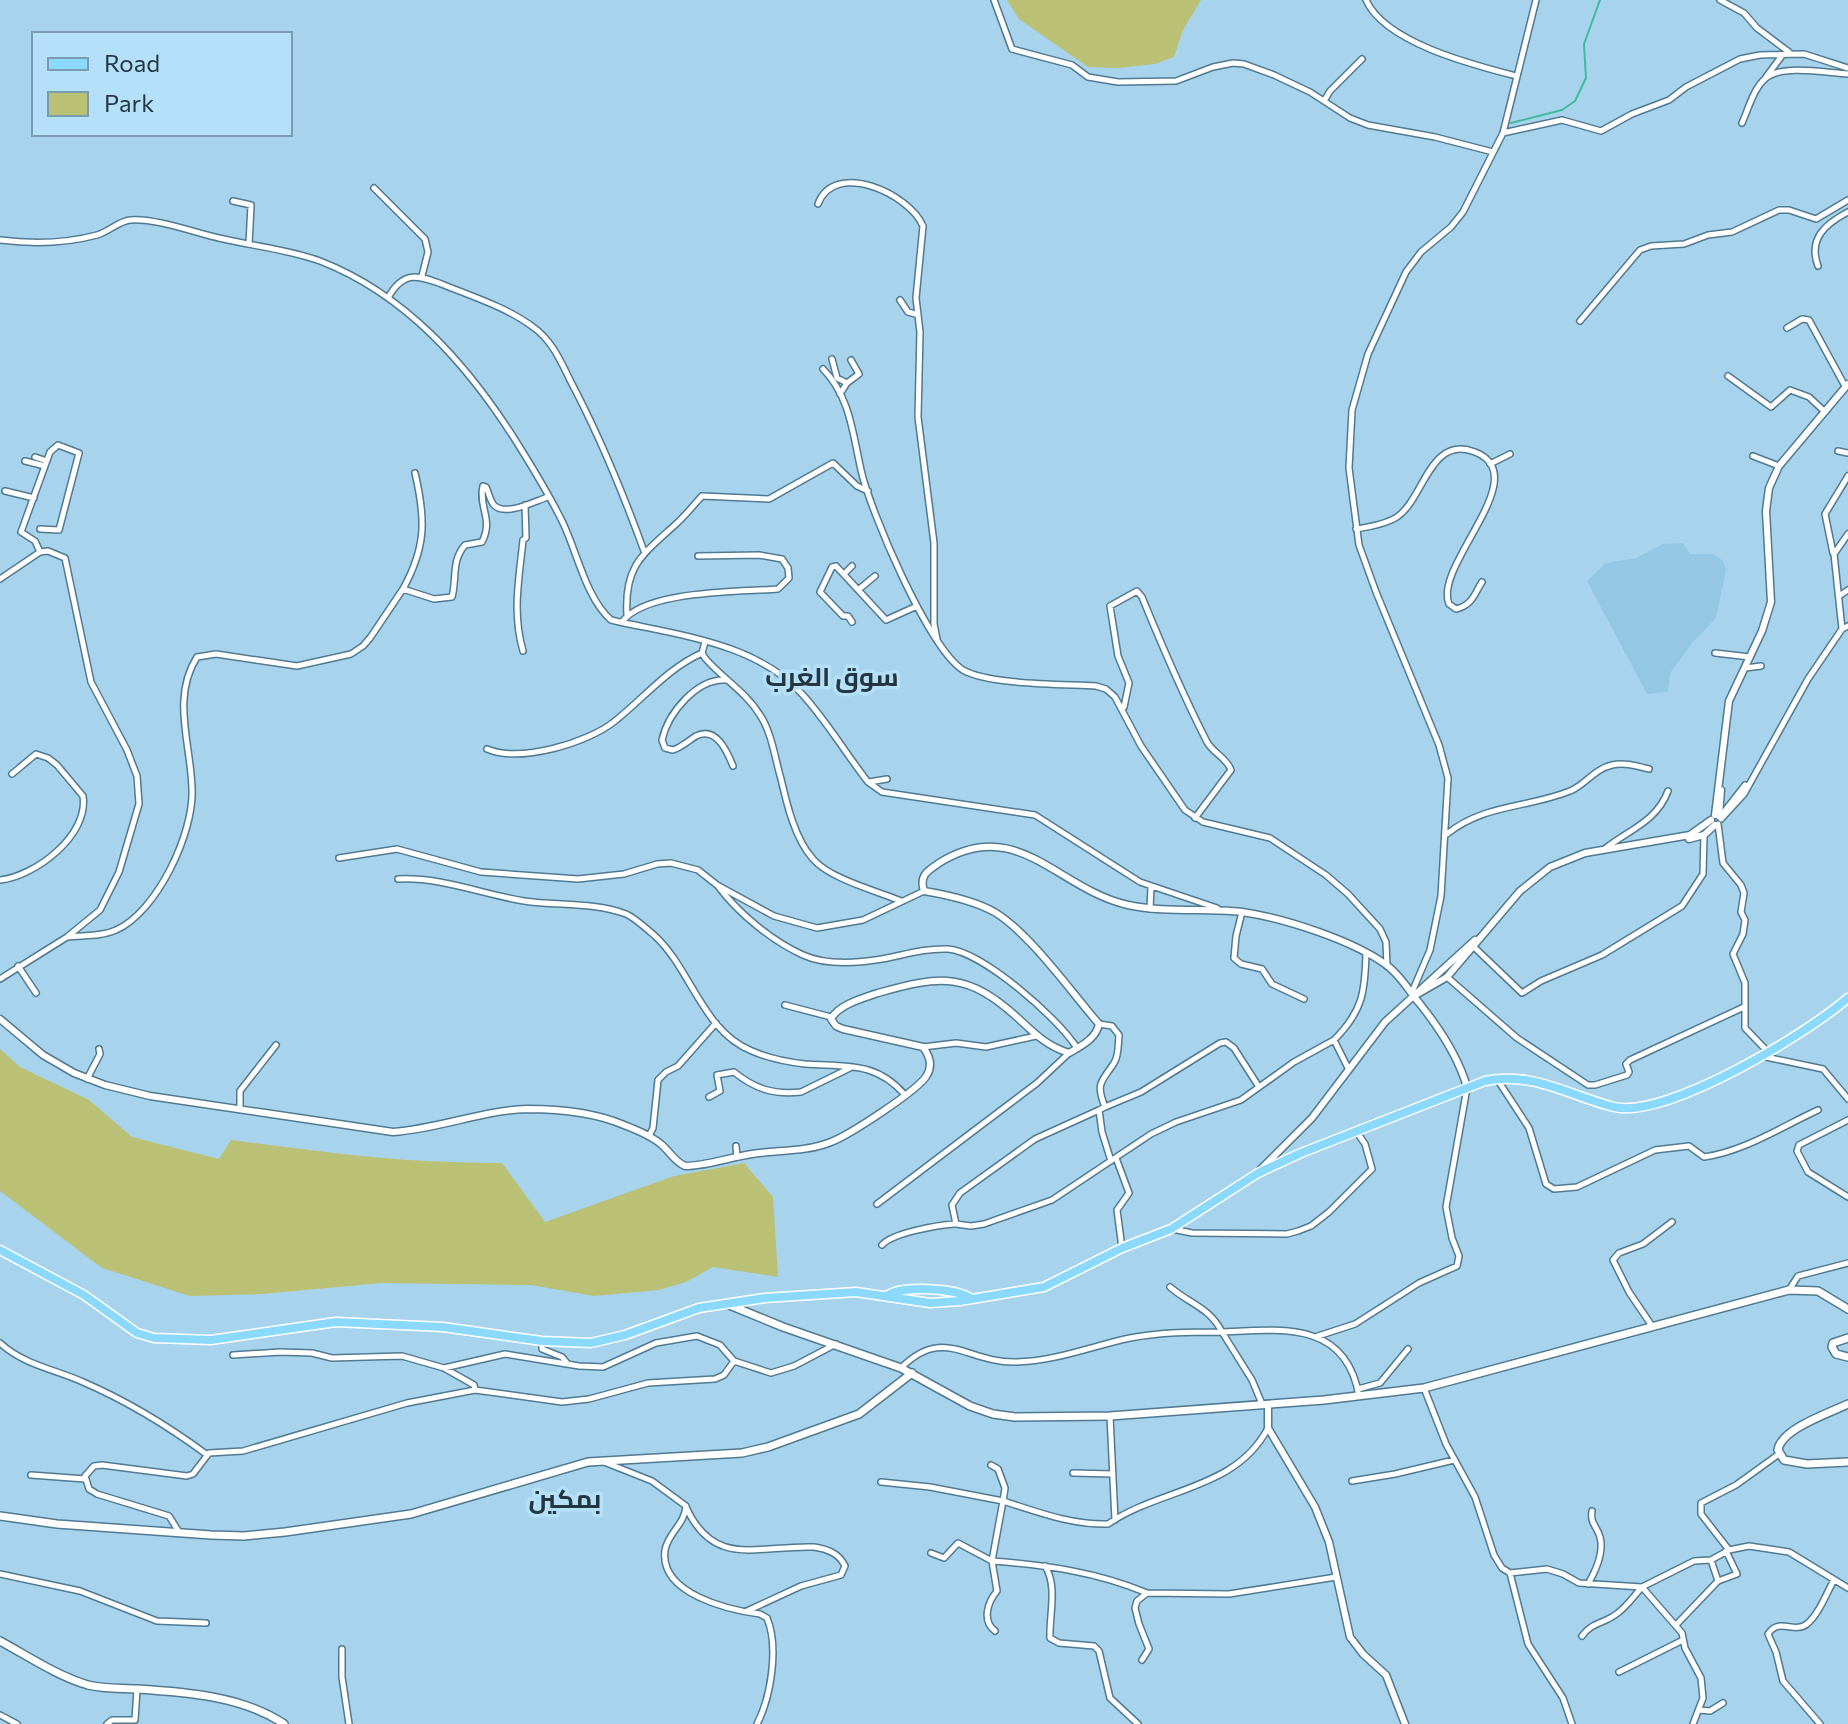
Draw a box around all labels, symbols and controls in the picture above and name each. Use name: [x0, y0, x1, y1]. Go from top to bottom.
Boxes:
legend: [32, 32, 292, 136]
text: Road: [104, 48, 160, 77]
text: Park: [104, 88, 154, 117]
district label: سوق الغرب: [765, 660, 899, 693]
district label: بمكين: [529, 1482, 601, 1515]

